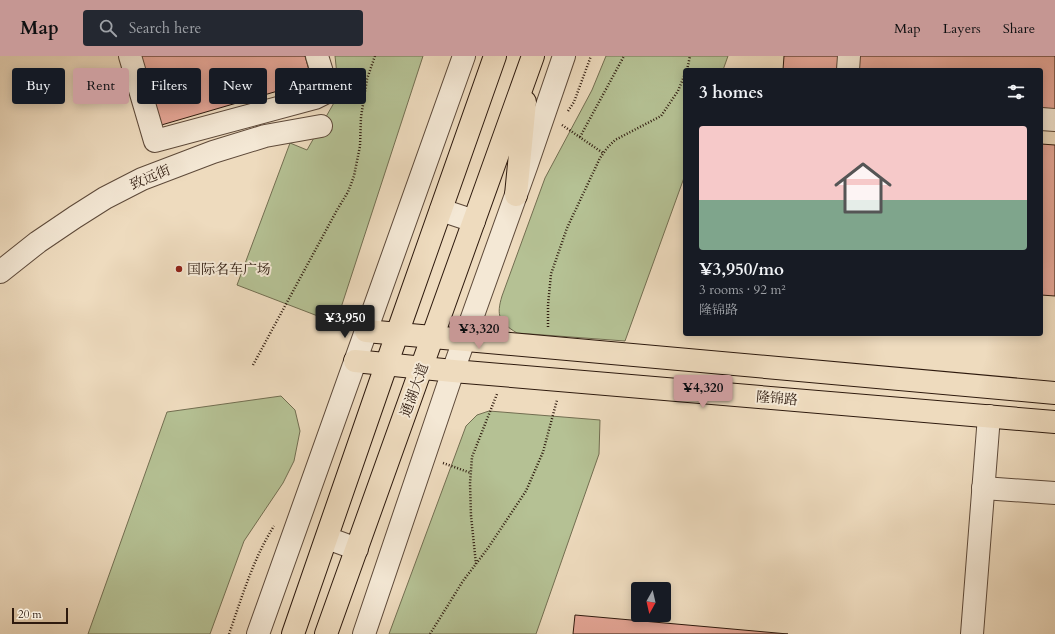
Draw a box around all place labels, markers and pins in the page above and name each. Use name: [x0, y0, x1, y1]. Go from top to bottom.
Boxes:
place label: 国际名车广场: [187, 260, 271, 279]
marker: 国际名车广场: [174, 264, 184, 274]
pin: ¥3,950: [312, 305, 378, 339]
pin: ¥3,320: [446, 316, 512, 350]
pin: ¥4,320: [670, 375, 736, 409]

